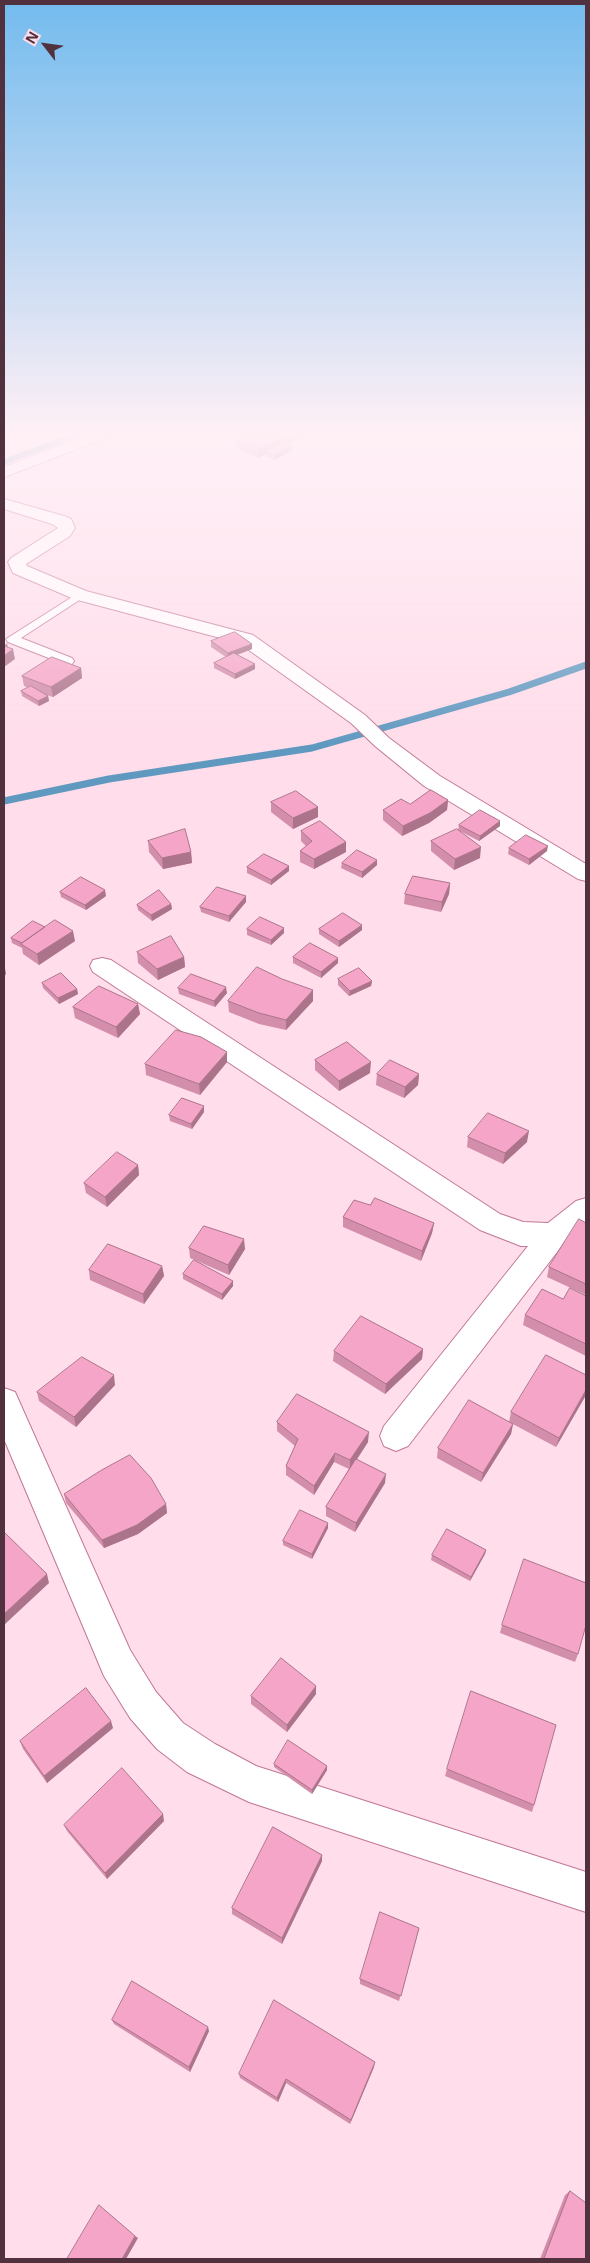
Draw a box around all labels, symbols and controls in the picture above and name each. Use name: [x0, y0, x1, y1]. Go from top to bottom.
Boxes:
north arrow: [20, 20, 70, 70]
text: N: [20, 28, 43, 47]

